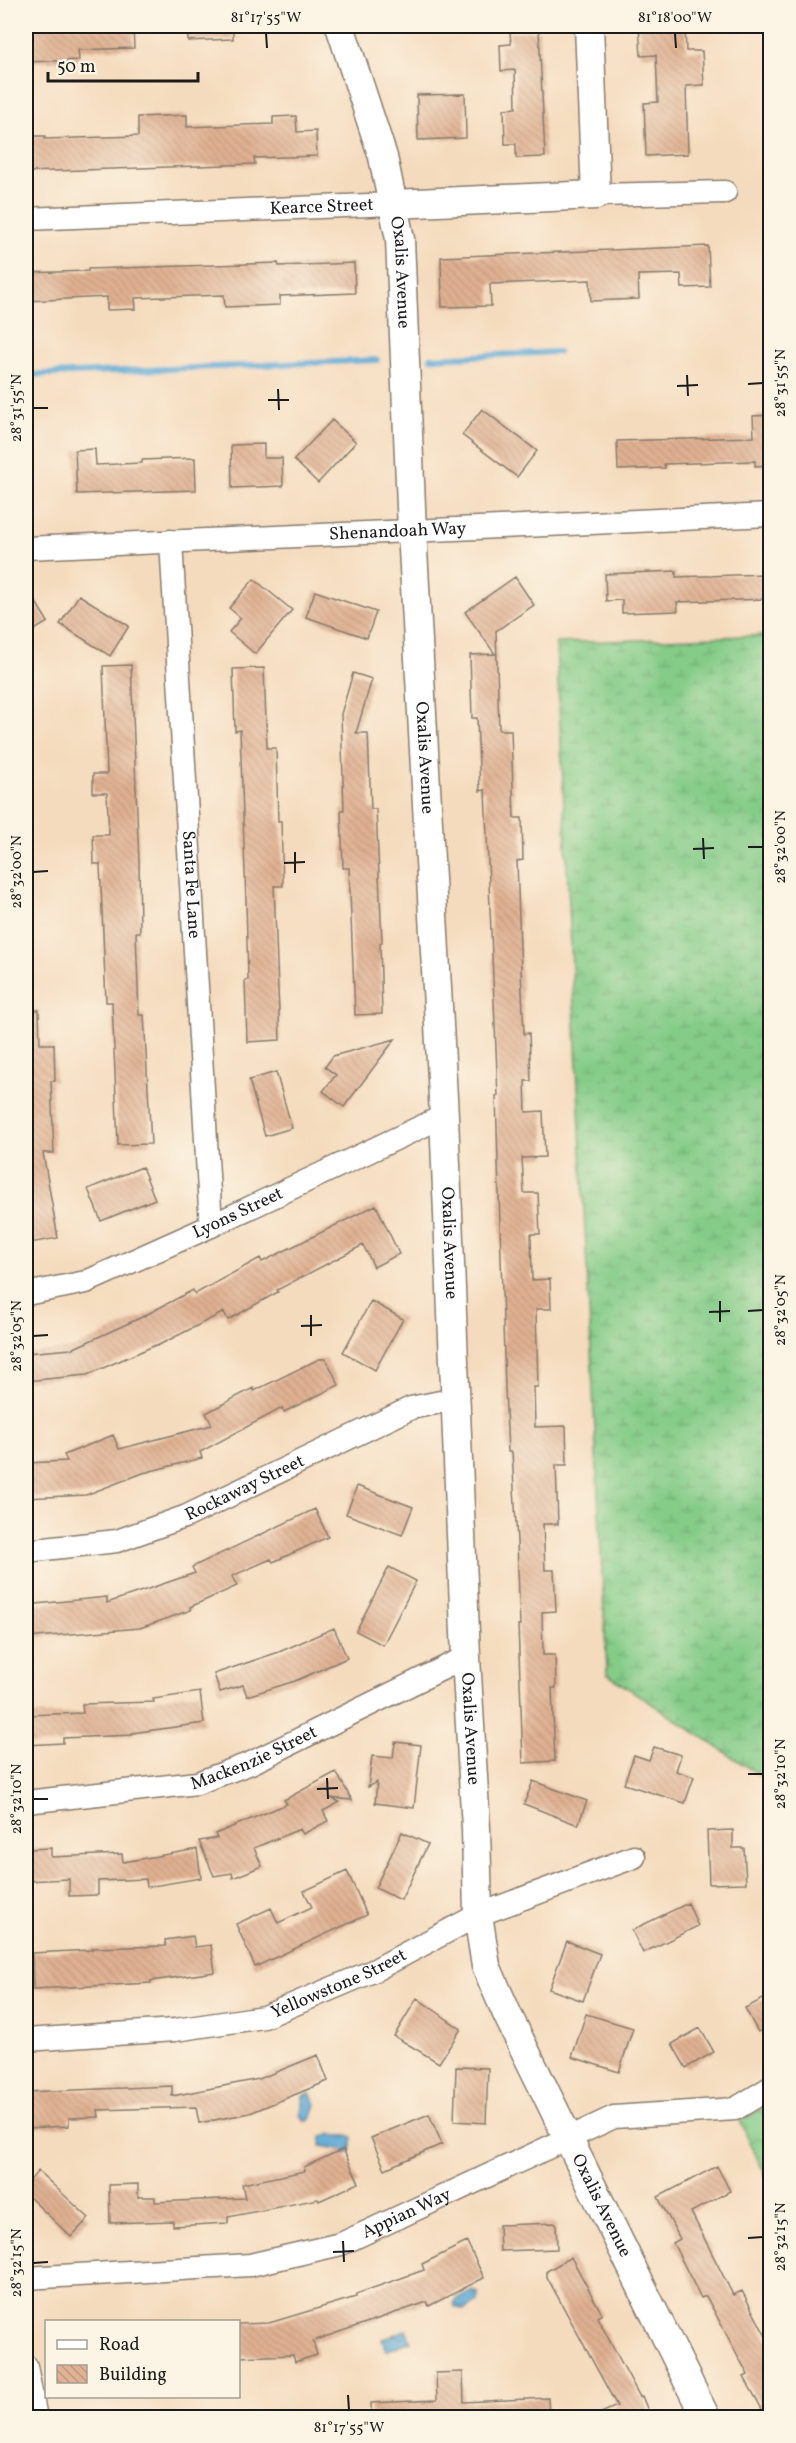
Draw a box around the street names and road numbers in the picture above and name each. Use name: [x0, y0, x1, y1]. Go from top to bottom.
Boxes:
street label: Kearce Street: [269, 192, 374, 222]
street label: Oxalis Avenue: [383, 214, 416, 329]
street label: Shenandoah Way: [329, 516, 467, 547]
street label: Oxalis Avenue: [409, 701, 440, 815]
street label: Santa Fe Lane: [175, 830, 207, 939]
street label: Lyons Street: [189, 1181, 287, 1245]
street label: Oxalis Avenue: [434, 1186, 464, 1300]
street label: Rockaway Street: [181, 1449, 309, 1528]
street label: Oxalis Avenue: [454, 1672, 486, 1786]
street label: Mackenzie Street: [187, 1720, 321, 1797]
street label: Yellowstone Street: [267, 1943, 411, 2025]
street label: Oxalis Avenue: [565, 2149, 637, 2262]
street label: Appian Way: [358, 2182, 455, 2245]

